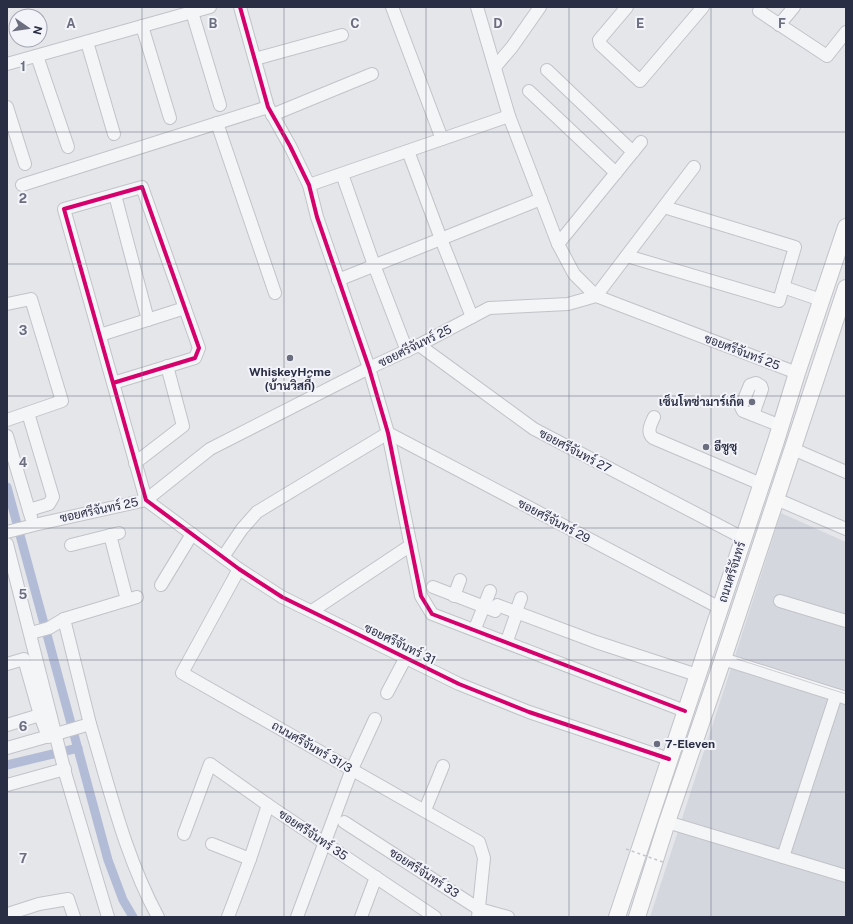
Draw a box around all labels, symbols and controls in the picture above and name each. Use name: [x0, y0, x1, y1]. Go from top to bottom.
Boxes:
north arrow: [8, 8, 48, 48]
text: A: [66, 16, 76, 31]
text: B: [209, 16, 218, 31]
text: C: [350, 16, 360, 31]
text: D: [493, 16, 503, 31]
text: E: [636, 16, 644, 31]
text: F: [778, 16, 786, 31]
text: N: [31, 25, 45, 36]
text: 1: [20, 59, 26, 74]
text: 2: [19, 191, 27, 206]
street label: ซอยศรีจันทร์ 25: [375, 321, 454, 370]
text: 3: [19, 323, 28, 338]
street label: ซอยศรีจันทร์ 25: [702, 330, 783, 373]
marker: WhiskeyHome (บ้านวิสกี้): [285, 353, 295, 363]
place label: WhiskeyHome (บ้านวิสกี้): [249, 365, 331, 393]
place label: เซ็นโทซ่ามาร์เก็ต: [659, 394, 744, 409]
marker: เซ็นโทซ่ามาร์เก็ต: [747, 397, 757, 407]
street label: ซอยศรีจันทร์ 27: [537, 425, 614, 476]
place label: อีซูซุ: [714, 439, 737, 455]
marker: อีซูซุ: [701, 442, 711, 452]
text: 4: [19, 455, 28, 470]
street label: ซอยศรีจันทร์ 25: [58, 494, 140, 525]
street label: ซอยศรีจันทร์ 29: [515, 495, 593, 546]
street label: ถนนศรีจันทร์: [715, 539, 748, 604]
text: 5: [19, 587, 28, 602]
street label: ซอยศรีจันทร์ 31: [362, 620, 438, 667]
street label: ถนนศรีจันทร์ 31/3: [269, 717, 355, 776]
text: 6: [19, 719, 28, 734]
place label: 7-Eleven: [665, 737, 715, 751]
marker: 7-Eleven: [652, 739, 662, 749]
street label: ซอยศรีจันทร์ 35: [276, 806, 351, 863]
street label: ซอยศรีจันทร์ 33: [387, 844, 462, 901]
text: 7: [19, 851, 27, 866]

